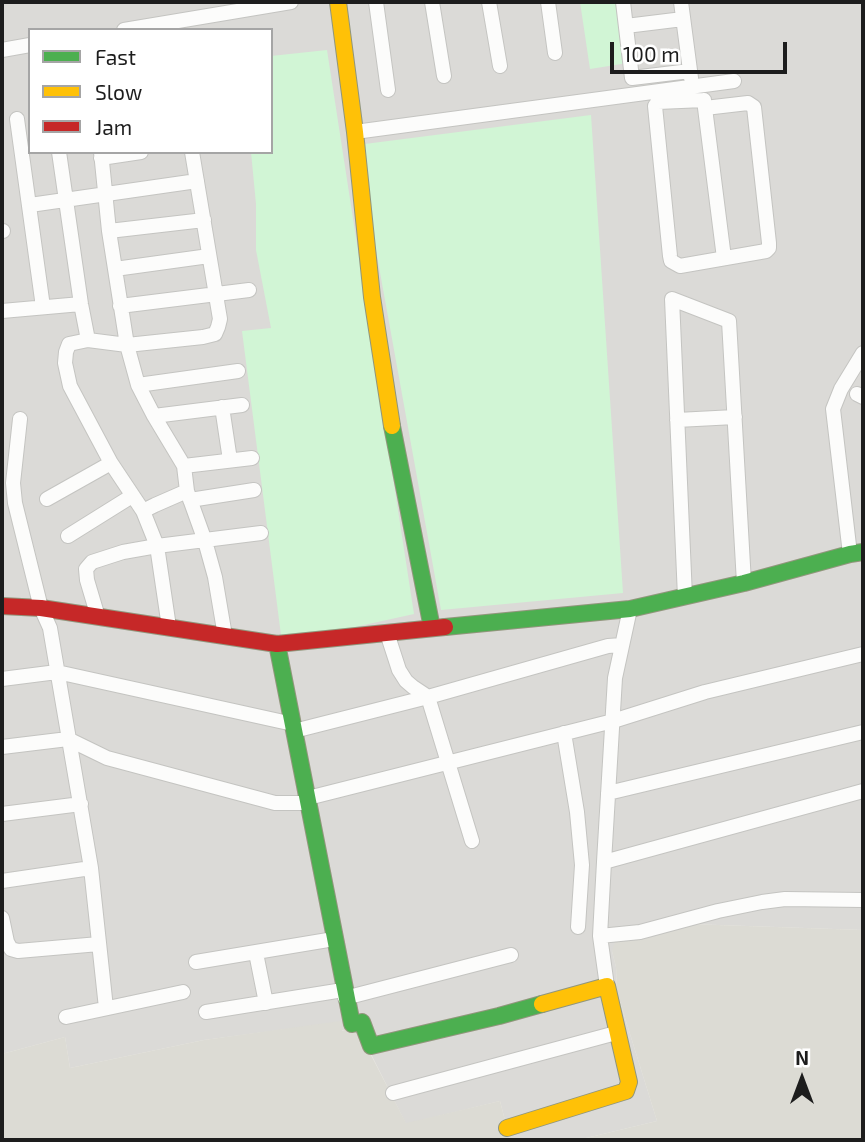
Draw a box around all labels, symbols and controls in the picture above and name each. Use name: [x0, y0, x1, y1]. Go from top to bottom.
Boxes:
legend: [28, 28, 273, 154]
scale bar: [613, 28, 790, 72]
text: 100 m: [623, 41, 680, 66]
text: Fast: [95, 44, 136, 69]
text: Slow: [95, 79, 142, 104]
text: Jam: [95, 114, 132, 139]
north arrow: [767, 1044, 837, 1114]
text: N: [795, 1046, 809, 1069]

